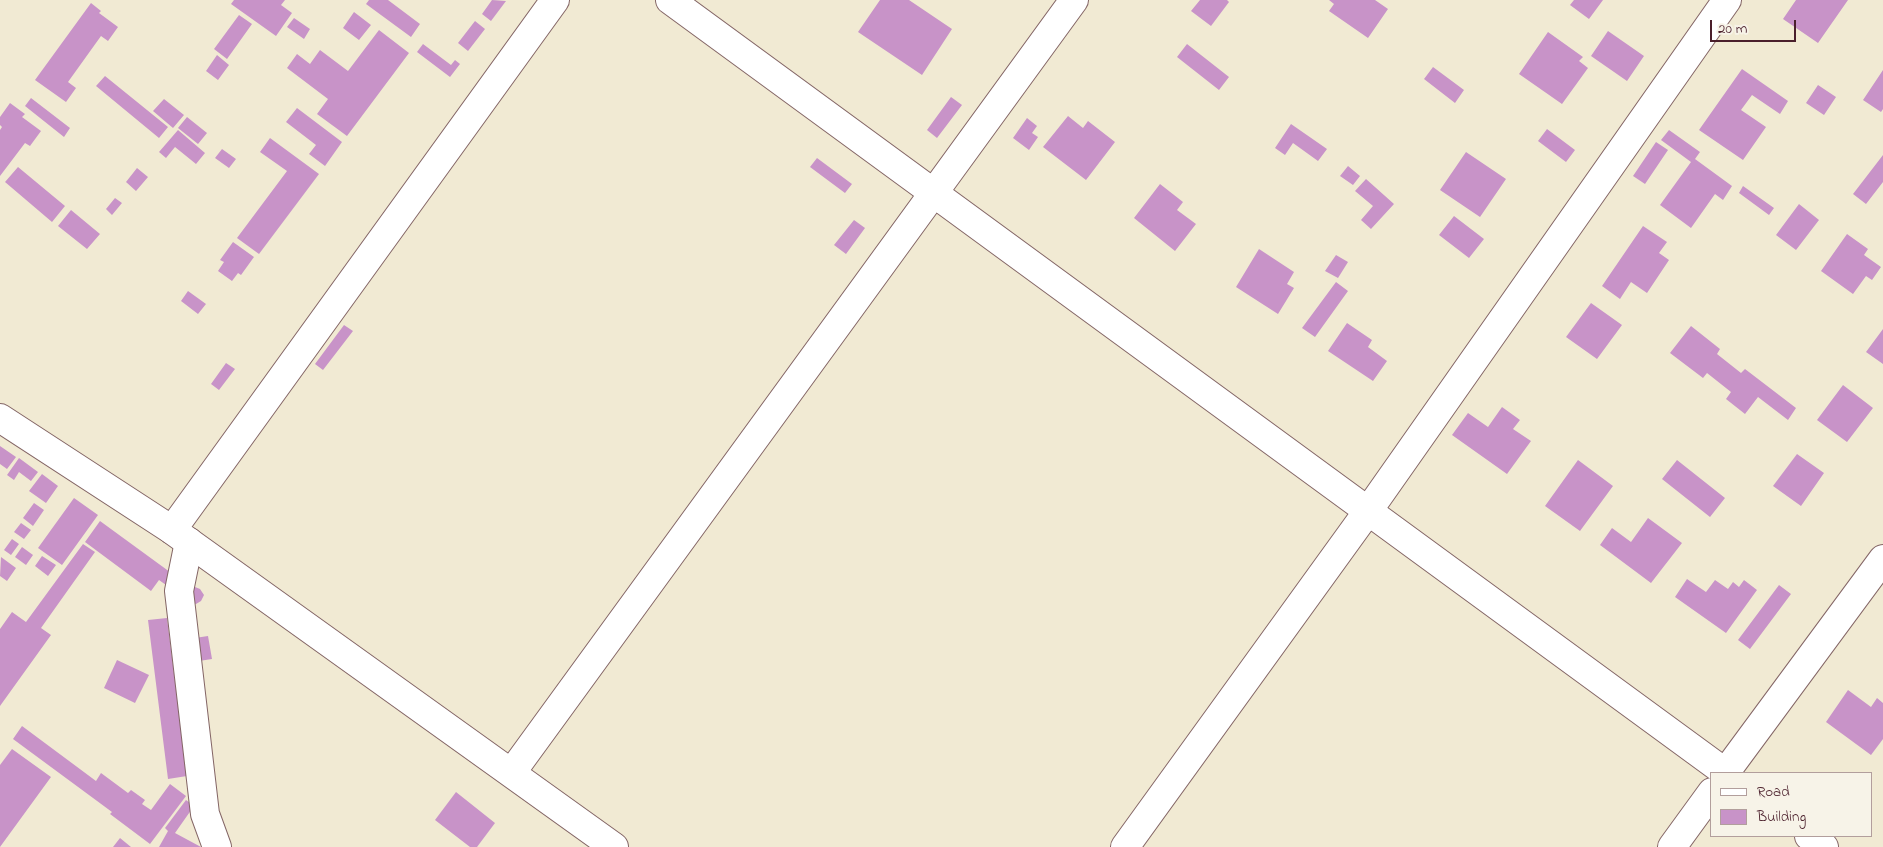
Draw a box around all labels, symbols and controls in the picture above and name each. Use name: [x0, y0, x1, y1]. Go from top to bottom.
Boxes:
scale bar: [1713, 10, 1799, 42]
text: 20 m: [1718, 18, 1747, 40]
legend: [1710, 772, 1873, 837]
text: Road: [1757, 781, 1790, 803]
text: Building: [1757, 806, 1806, 828]

